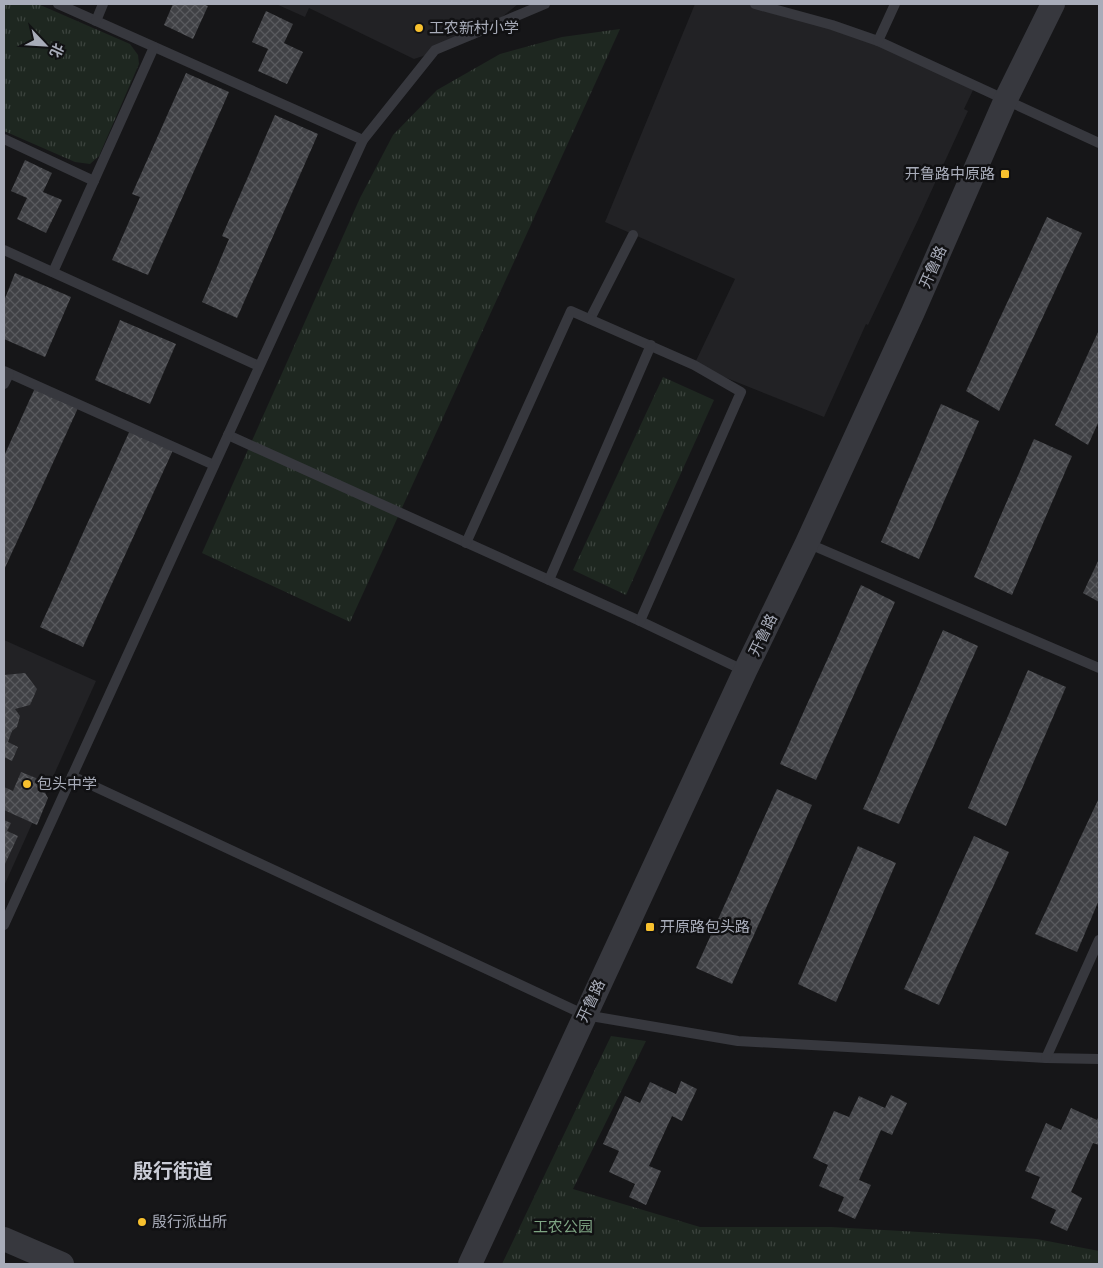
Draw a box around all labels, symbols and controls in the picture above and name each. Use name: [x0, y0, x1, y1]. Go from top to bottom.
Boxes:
place label: 工农新村小学: [429, 17, 519, 37]
north arrow: [20, 20, 70, 70]
marker: 工农新村小学: [413, 22, 425, 34]
text: 北: [46, 40, 69, 61]
place label: 开鲁路中原路: [905, 163, 995, 183]
marker: 开鲁路中原路: [999, 168, 1011, 180]
street label: 开鲁路: [914, 242, 950, 291]
street label: 开鲁路: [743, 610, 781, 659]
place label: 包头中学: [37, 773, 97, 793]
marker: 包头中学: [21, 778, 33, 790]
place label: 开原路包头路: [660, 916, 750, 936]
marker: 开原路包头路: [644, 921, 656, 933]
street label: 开鲁路: [572, 976, 609, 1025]
district label: 殷行街道: [133, 1157, 213, 1184]
place label: 殷行派出所: [152, 1211, 227, 1231]
marker: 殷行派出所: [136, 1216, 148, 1228]
park label: 工农公园: [533, 1216, 593, 1236]

